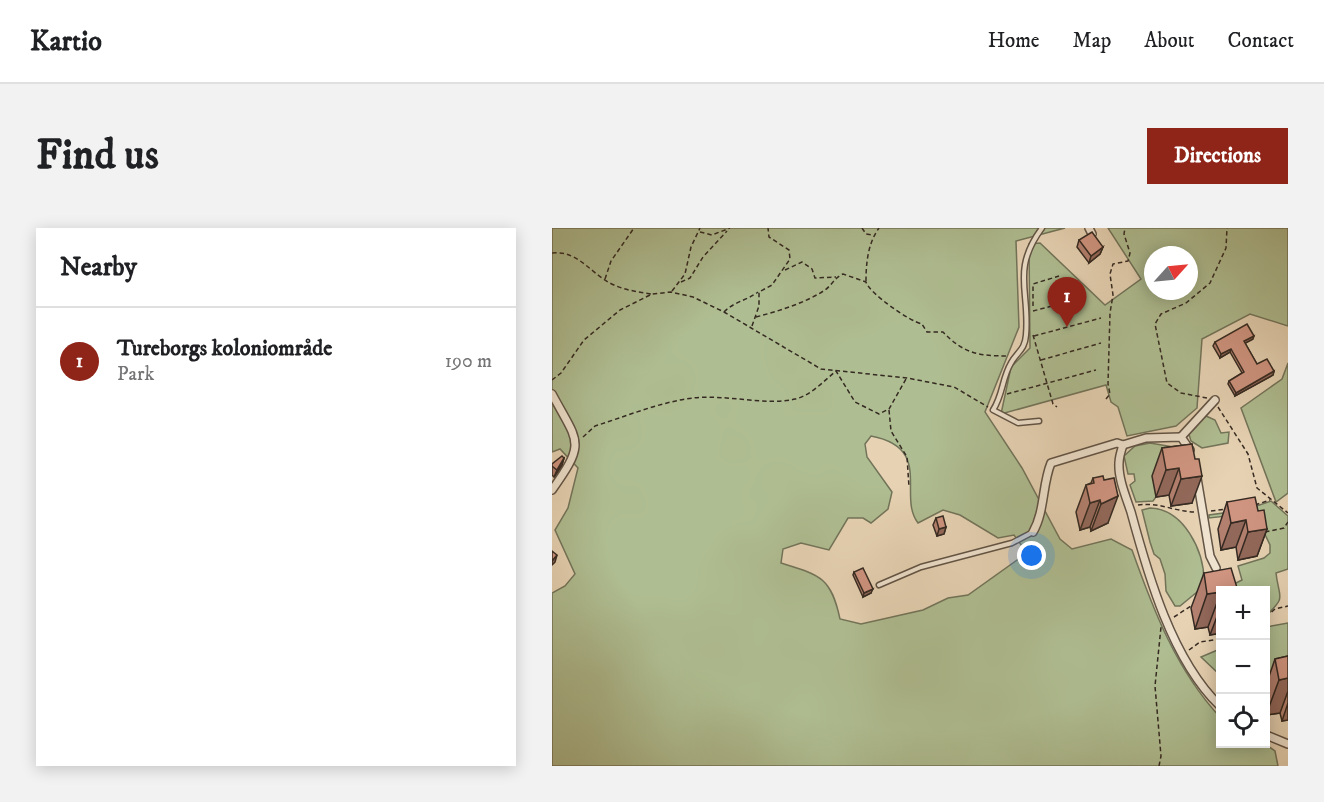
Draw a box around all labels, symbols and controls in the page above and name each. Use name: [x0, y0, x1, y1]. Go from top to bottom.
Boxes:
text: Kartio: [30, 24, 102, 59]
text: Home: [988, 28, 1040, 54]
text: Map: [1073, 28, 1111, 54]
text: About: [1144, 28, 1195, 54]
text: Contact: [1228, 28, 1294, 54]
button: Directions: [1147, 128, 1288, 184]
text: Find us: [36, 130, 159, 182]
north arrow: [1144, 246, 1198, 300]
text: Nearby: [60, 251, 137, 284]
pin: 1: [1048, 278, 1086, 327]
text: Tureborgs koloniområde: [117, 335, 332, 362]
text: 1: [76, 349, 83, 374]
text: 190 m: [445, 349, 492, 374]
text: Park: [117, 362, 154, 387]
your location: [1017, 541, 1046, 570]
map controls: [1216, 586, 1270, 748]
button: +: [1216, 586, 1270, 640]
button: −: [1216, 640, 1270, 694]
button: locate: [1216, 694, 1270, 748]

